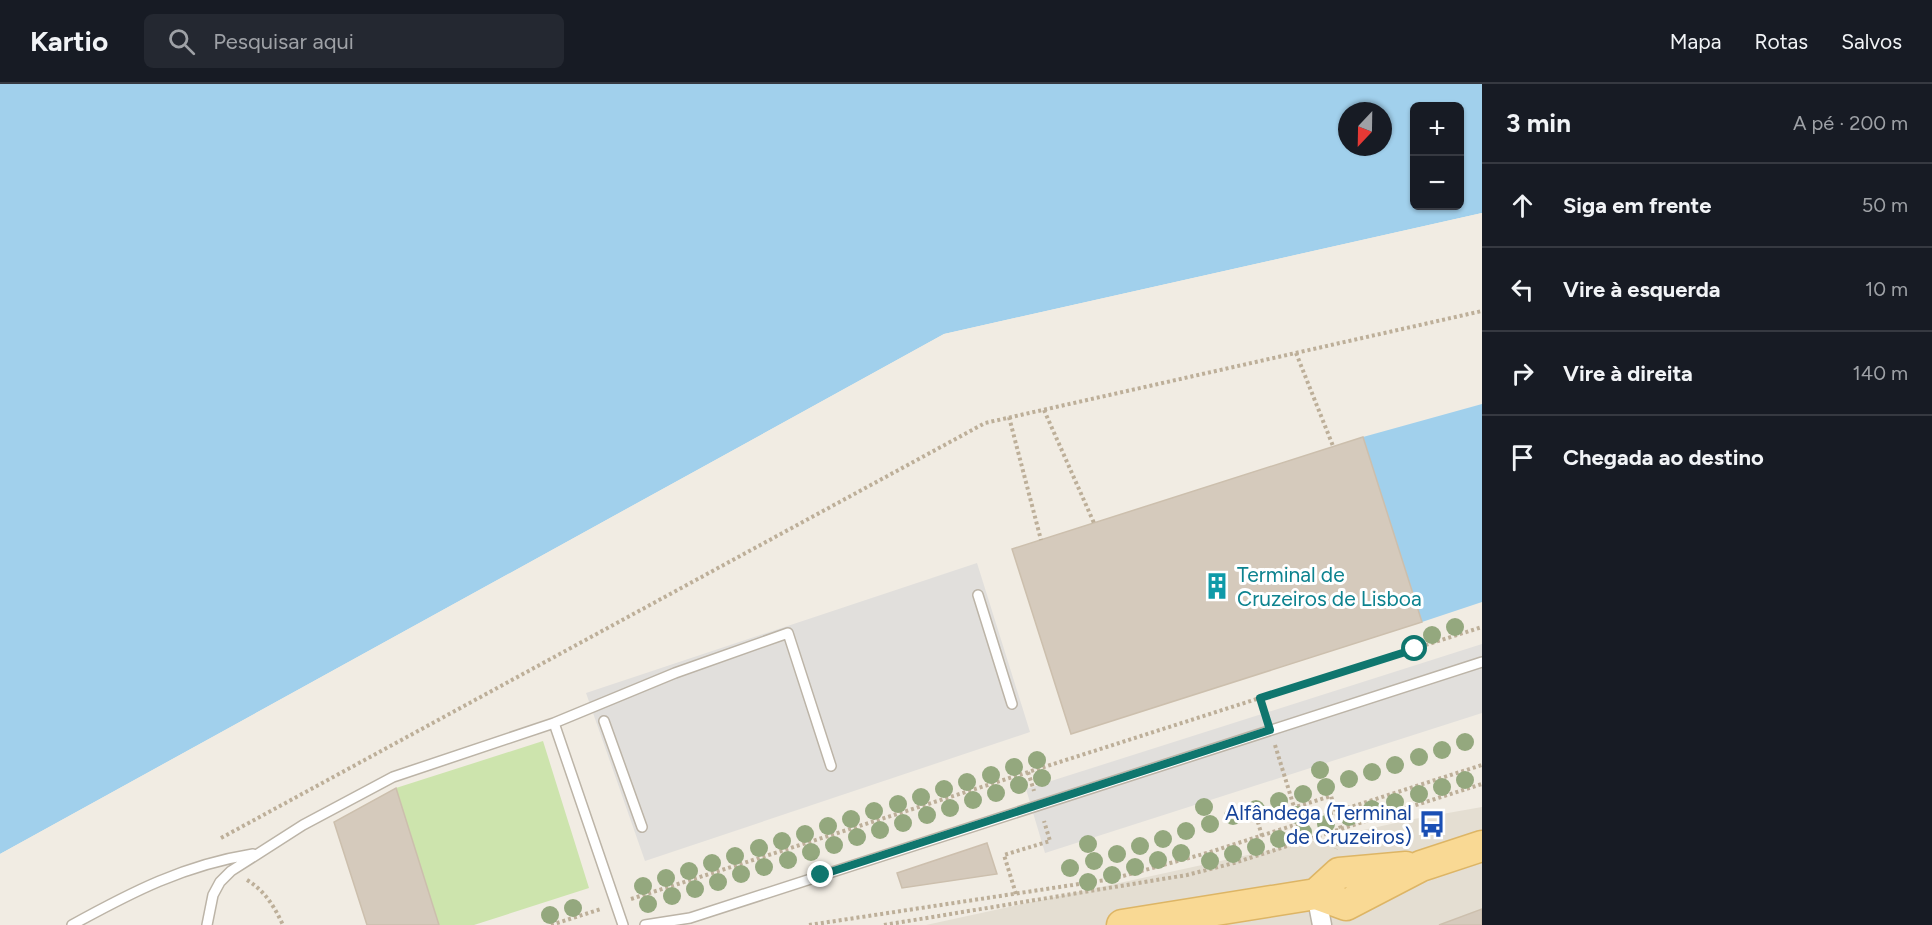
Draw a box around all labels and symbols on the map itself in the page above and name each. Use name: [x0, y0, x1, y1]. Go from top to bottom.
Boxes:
north arrow: [1338, 102, 1392, 156]
place label: Terminal de Cruzeiros de Lisboa: [1237, 562, 1422, 611]
building icon: Terminal de Cruzeiros de Lisboa: [1202, 571, 1232, 601]
route start: [1401, 635, 1427, 661]
place label: Alfândega (Terminal de Cruzeiros): [1225, 800, 1412, 849]
bus stop icon: Alfândega (Terminal de Cruzeiros): [1417, 809, 1447, 839]
route end: [807, 861, 833, 887]

